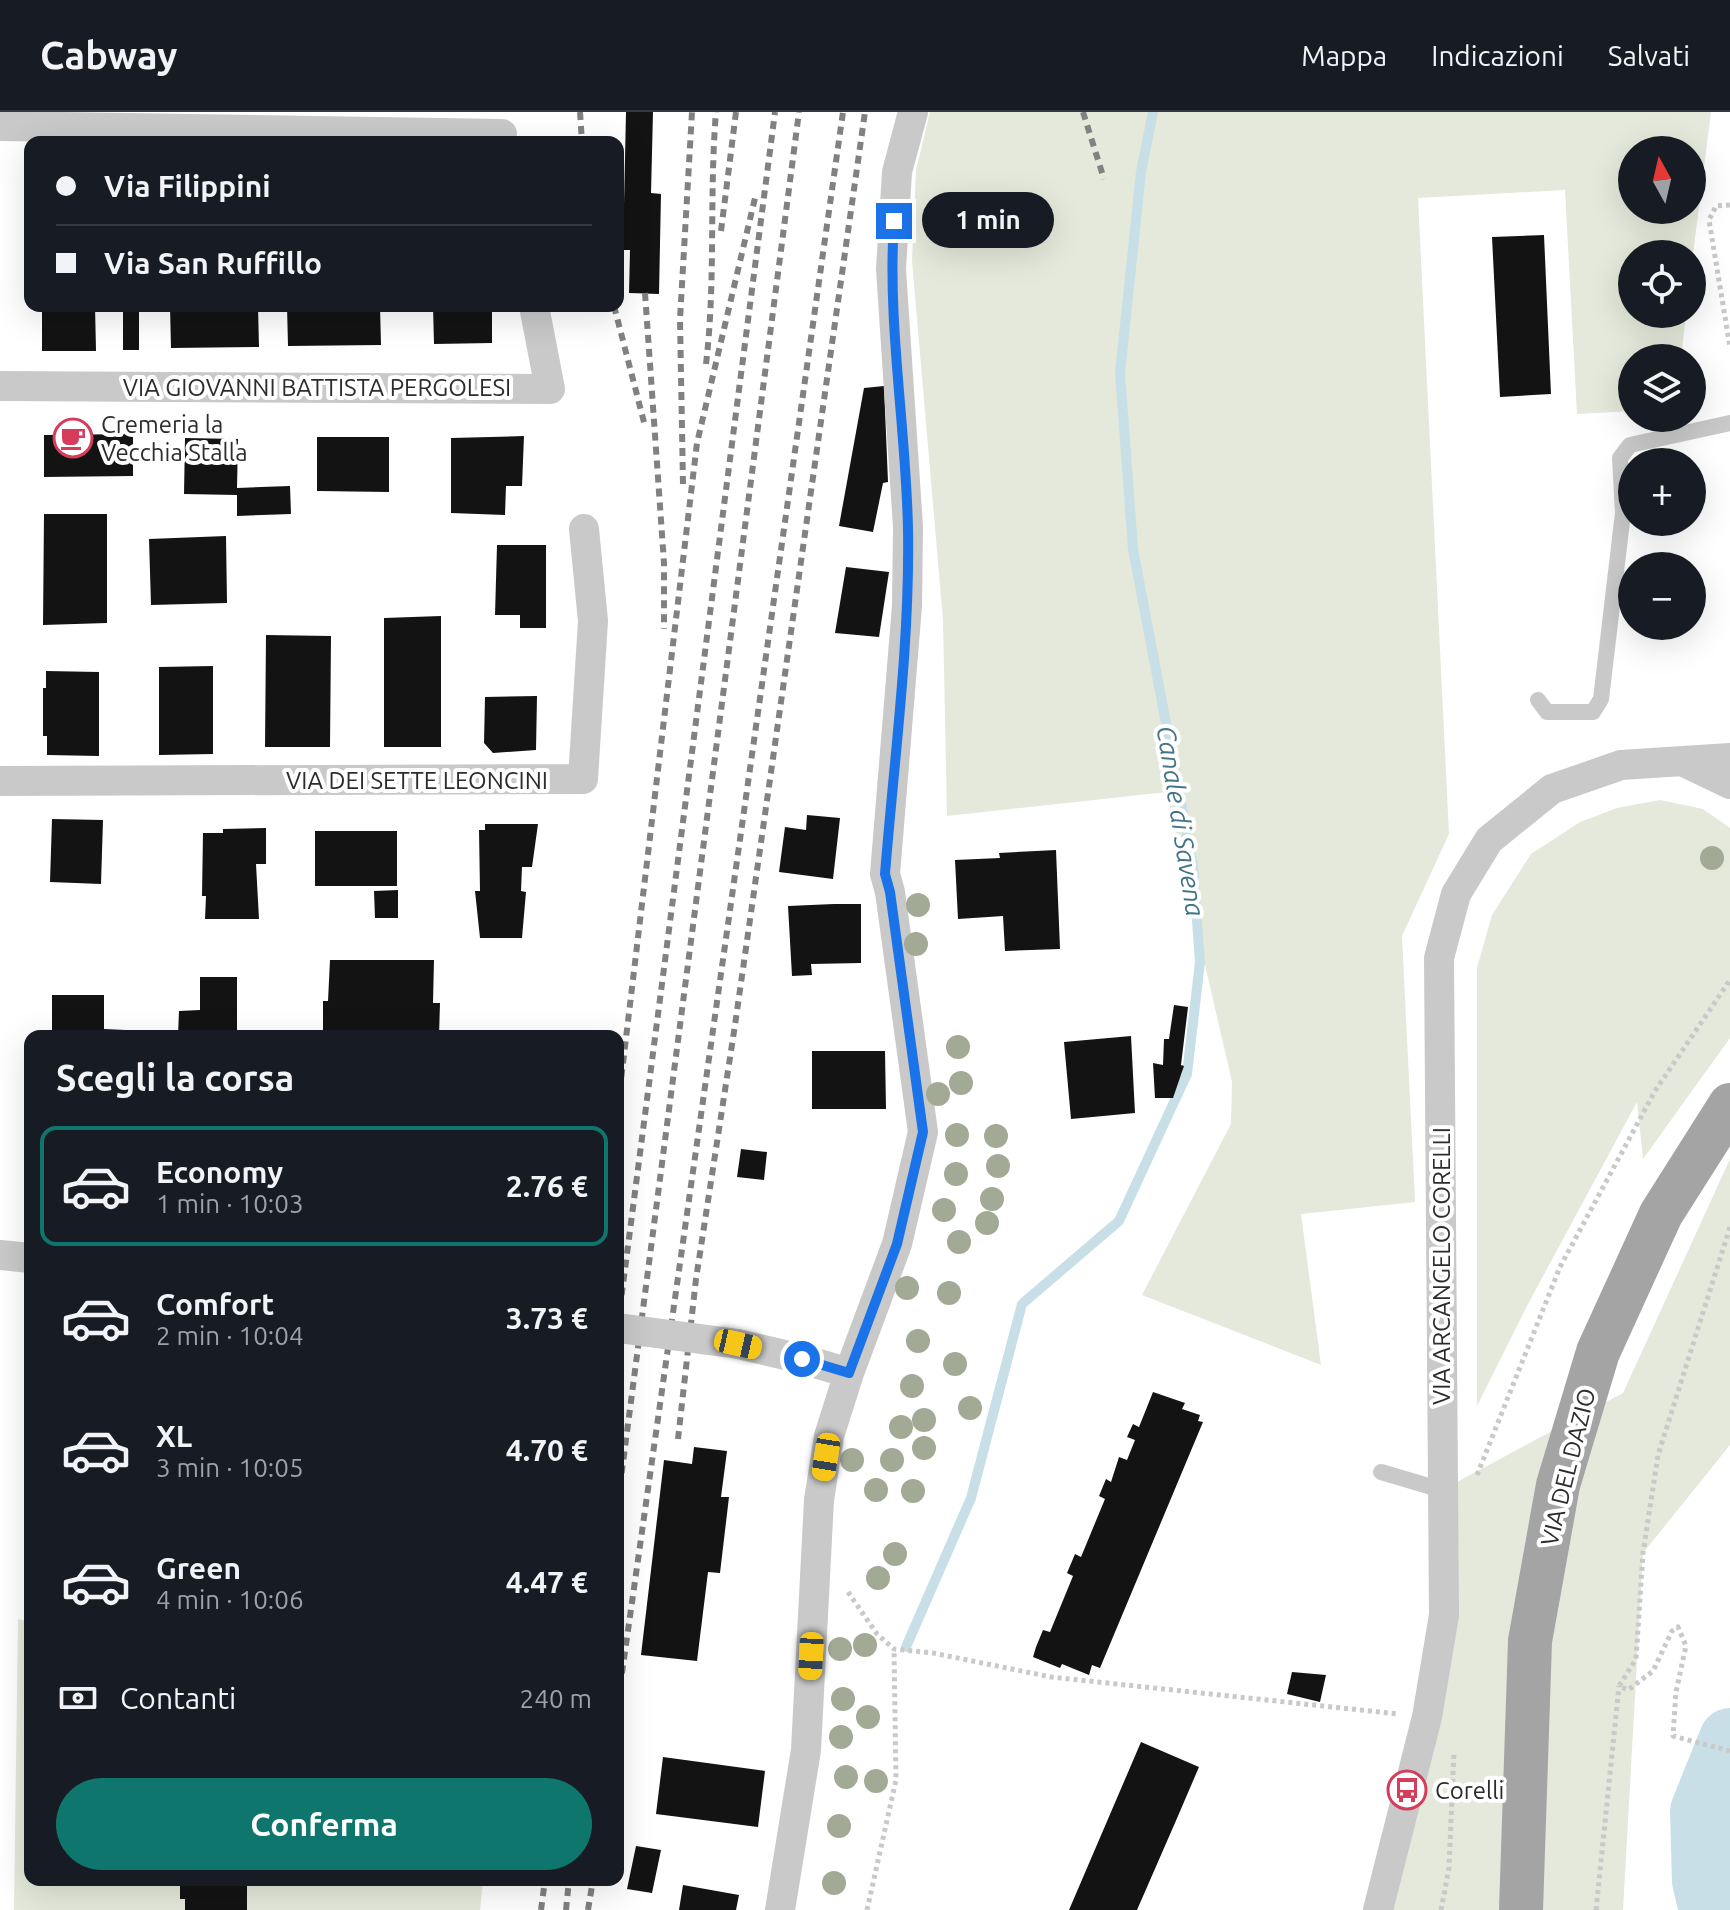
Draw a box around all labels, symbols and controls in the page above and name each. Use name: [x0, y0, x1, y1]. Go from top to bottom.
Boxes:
text: Cabway: [40, 34, 177, 76]
text: Mappa: [1301, 40, 1387, 71]
text: Indicazioni: [1431, 40, 1564, 71]
text: Salvati: [1608, 40, 1690, 71]
north arrow: [1618, 136, 1706, 224]
map controls: [1618, 136, 1706, 640]
text: Via Filippini: [104, 169, 271, 203]
callout: 1 min: [922, 193, 1054, 249]
route end: [876, 203, 912, 239]
text: 1 min: [955, 205, 1021, 234]
button: locate: [1618, 240, 1706, 328]
text: Via San Ruffillo: [104, 246, 322, 280]
button: layers: [1618, 344, 1706, 432]
street label: VIA GIOVANNI BATTISTA PERGOLESI: [123, 374, 511, 401]
place label: Cremeria la Vecchia Stalla: [101, 411, 248, 466]
cafe icon: Cremeria la Vecchia Stalla: [52, 417, 94, 459]
button: +: [1618, 448, 1706, 536]
button: −: [1618, 552, 1706, 640]
water label: Canale di Savena: [1152, 724, 1210, 918]
street label: VIA DEI SETTE LEONCINI: [286, 767, 548, 794]
text: Scegli la corsa: [56, 1057, 294, 1098]
street label: VIA ARCANGELO CORELLI: [1428, 1127, 1455, 1405]
icon: car: [60, 1150, 132, 1222]
text: Economy: [156, 1155, 283, 1189]
text: 2.76 €: [506, 1169, 588, 1203]
text: 1 min · 10:03: [156, 1189, 304, 1218]
icon: car: [60, 1282, 132, 1354]
text: Comfort: [156, 1287, 274, 1321]
text: 3.73 €: [506, 1301, 588, 1335]
text: 2 min · 10:04: [156, 1321, 304, 1350]
car: [712, 1327, 764, 1361]
route start: [784, 1341, 820, 1377]
street label: VIA DEL DAZIO: [1535, 1385, 1601, 1549]
icon: car: [60, 1414, 132, 1486]
text: XL: [156, 1419, 192, 1453]
car: [810, 1431, 842, 1483]
text: 4.70 €: [506, 1433, 588, 1467]
text: 3 min · 10:05: [156, 1453, 304, 1482]
icon: car: [60, 1546, 132, 1618]
text: Green: [156, 1551, 241, 1585]
text: 4.47 €: [506, 1565, 588, 1599]
text: 4 min · 10:06: [156, 1585, 304, 1614]
car: [798, 1631, 824, 1681]
icon: cash: [56, 1676, 100, 1720]
text: Contanti: [120, 1681, 236, 1715]
text: 240 m: [520, 1684, 592, 1713]
bus stop icon: Corelli: [1386, 1769, 1428, 1811]
place label: Corelli: [1435, 1777, 1504, 1804]
button: Conferma: [56, 1778, 592, 1870]

